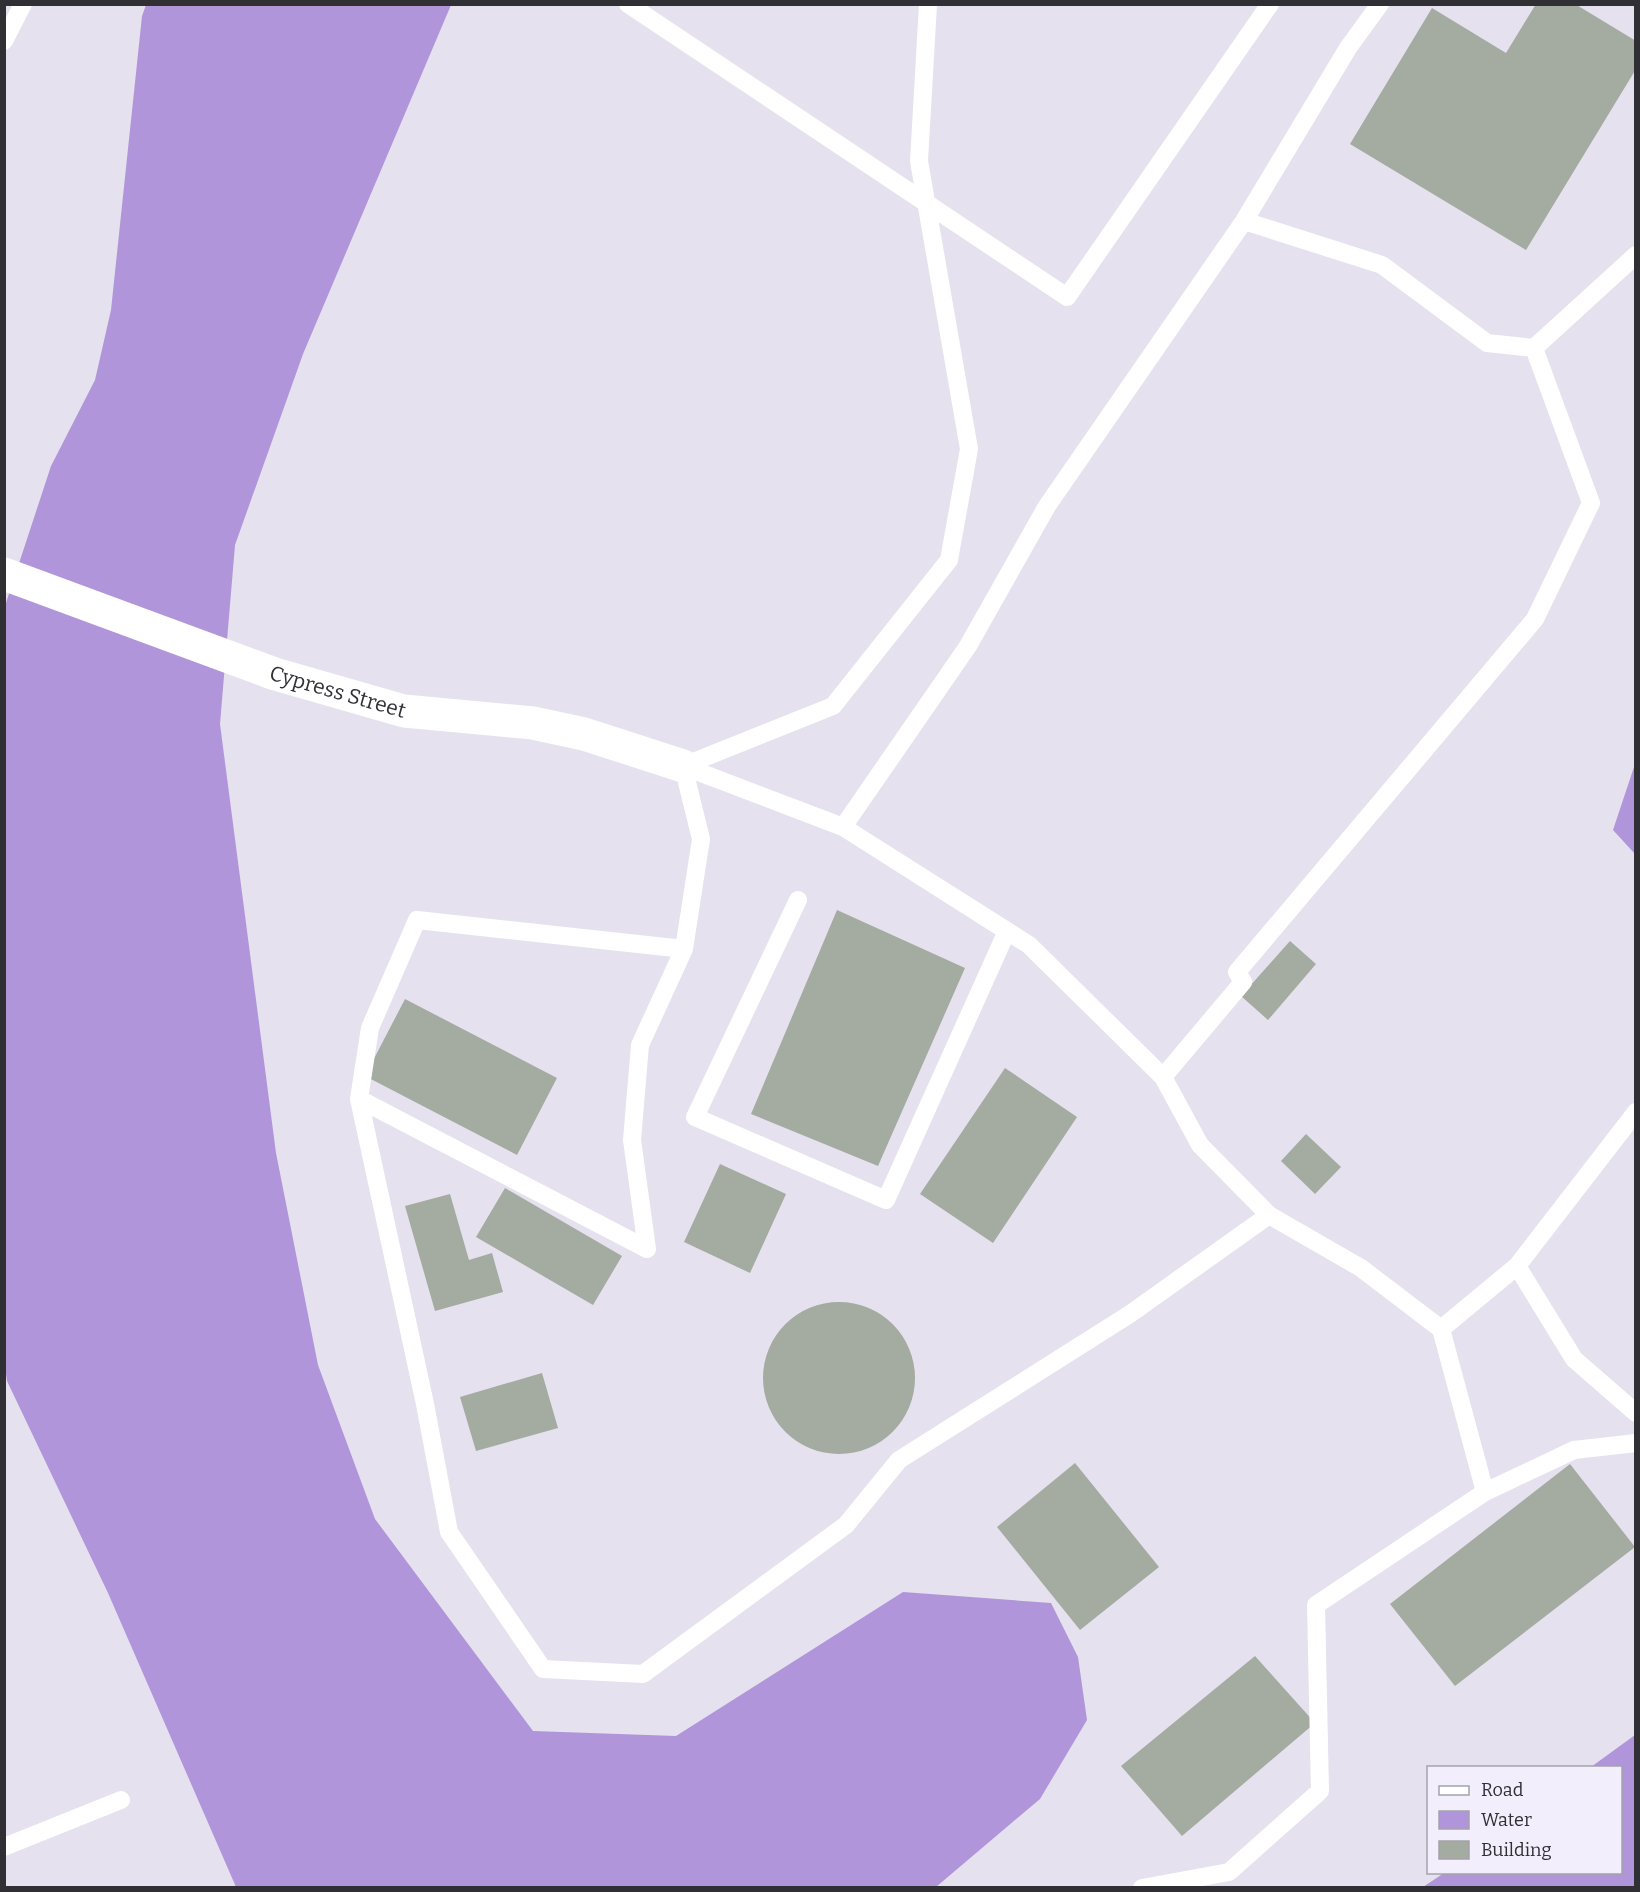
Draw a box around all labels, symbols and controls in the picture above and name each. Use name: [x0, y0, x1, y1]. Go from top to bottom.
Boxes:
street label: Cypress Street: [266, 660, 409, 724]
legend: [1427, 1766, 1622, 1874]
text: Road: [1481, 1779, 1524, 1801]
text: Water: [1481, 1809, 1532, 1831]
text: Building: [1481, 1839, 1552, 1861]

